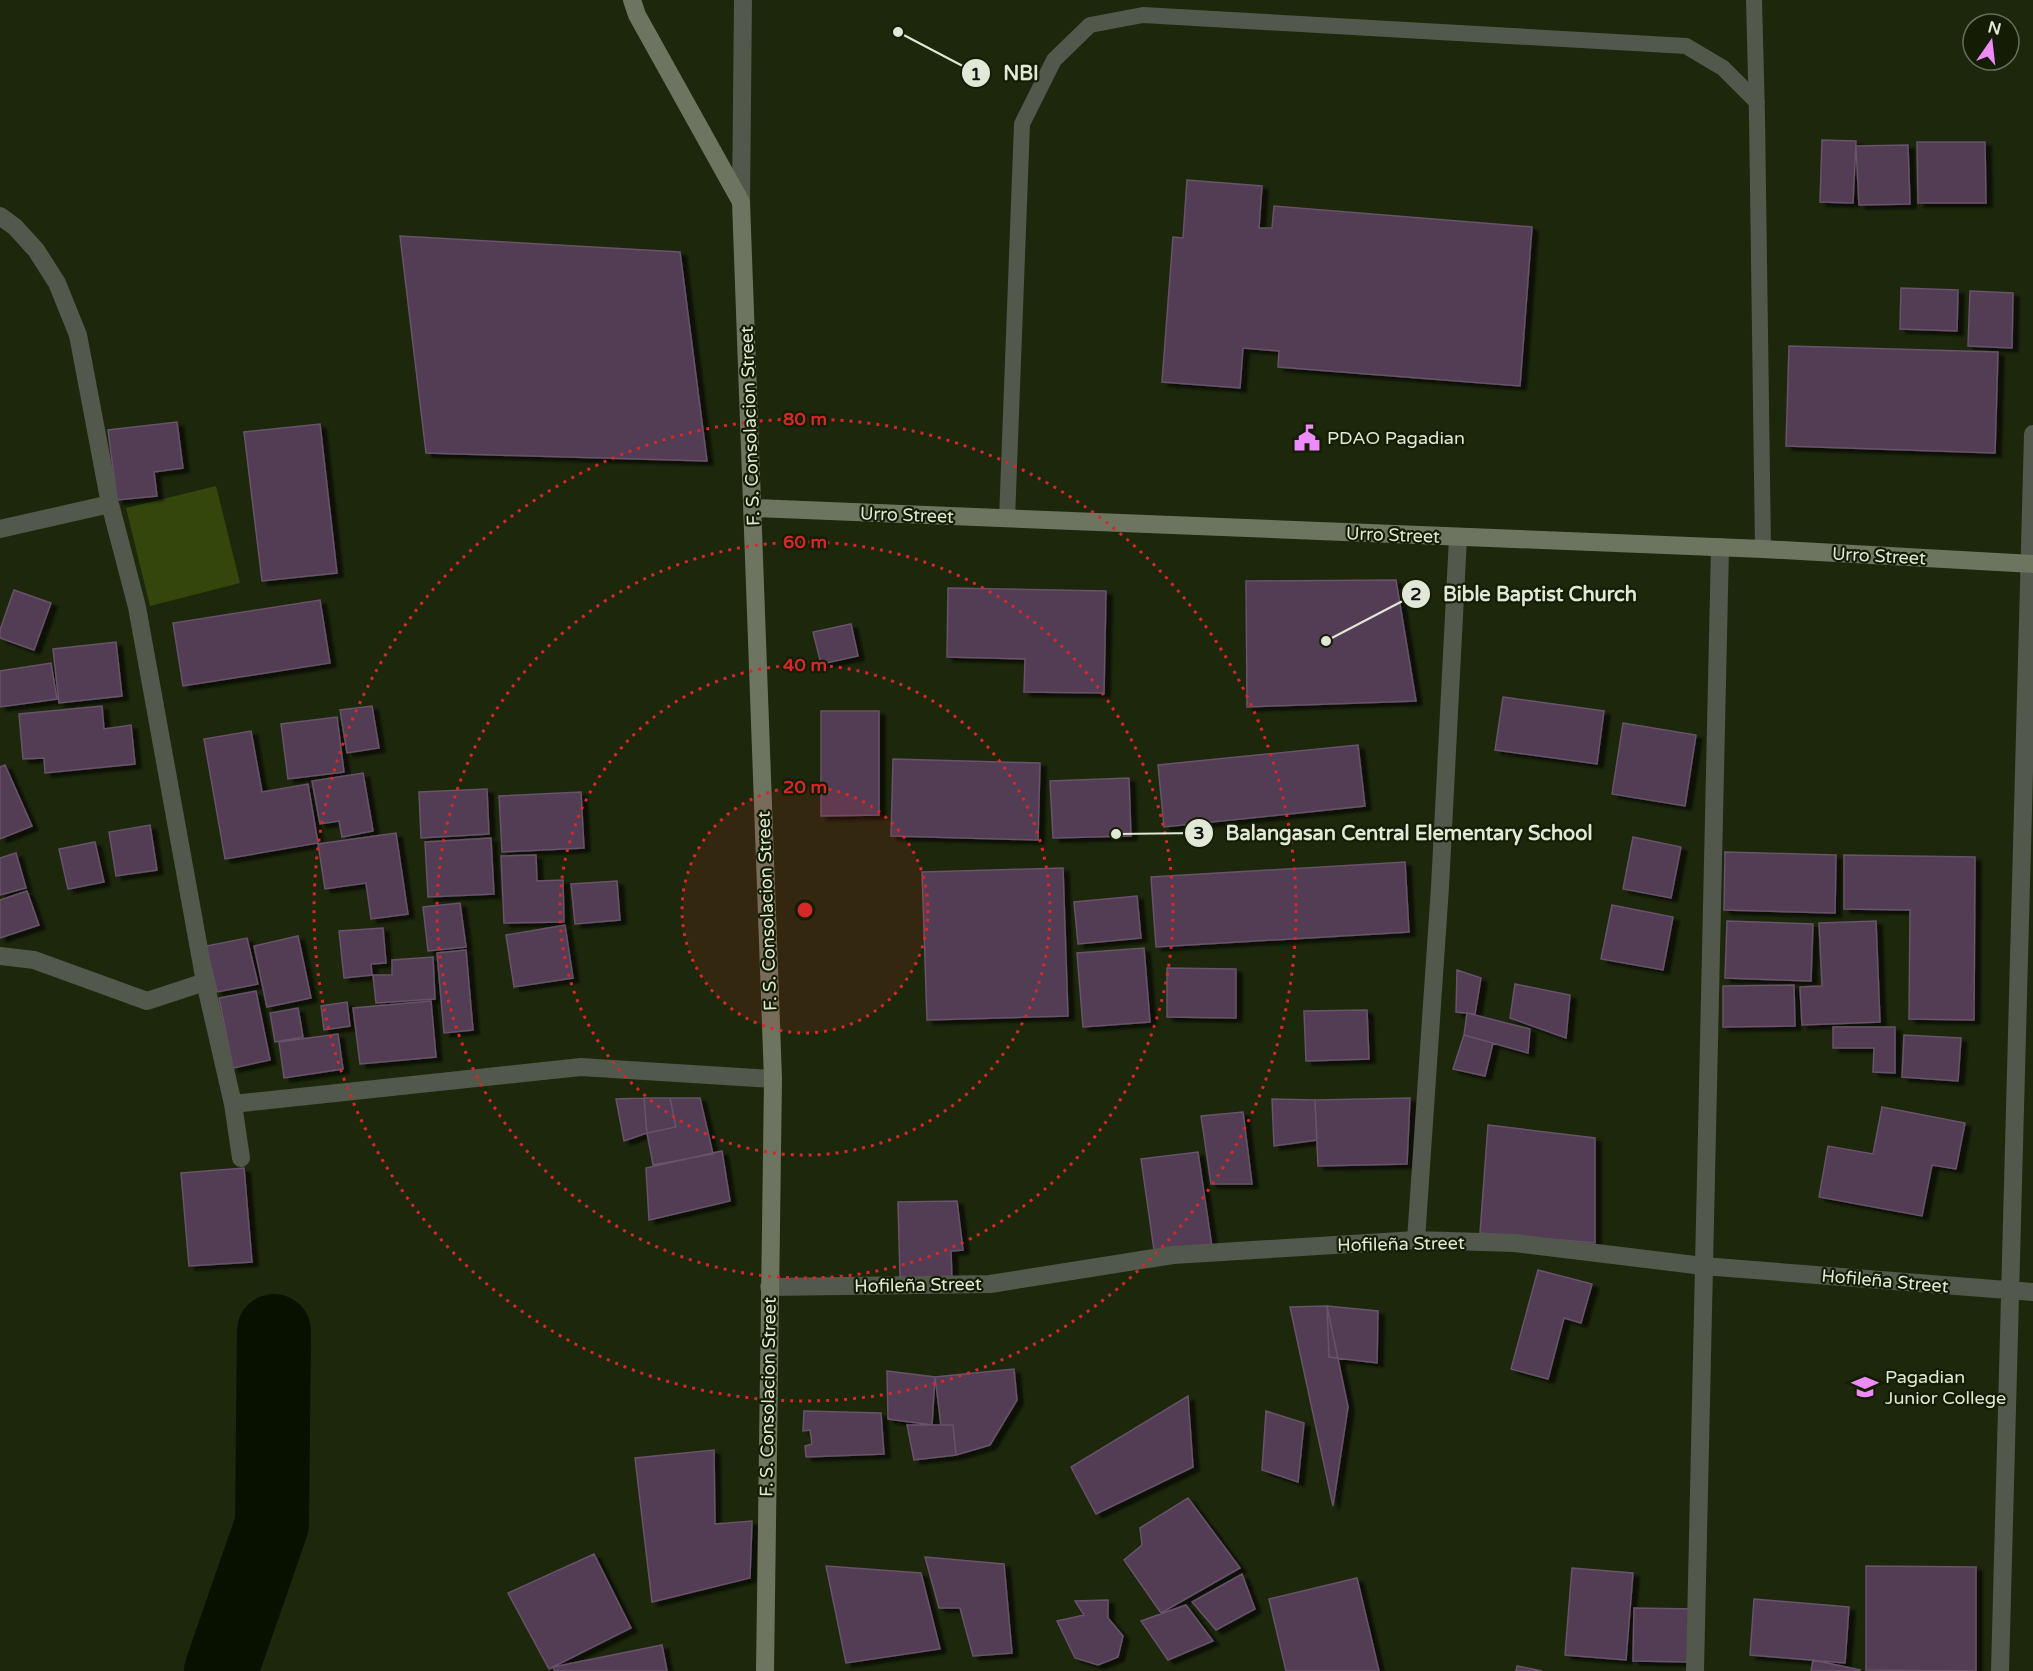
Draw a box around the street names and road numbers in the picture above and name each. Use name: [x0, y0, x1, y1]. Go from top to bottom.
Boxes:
street label: F. S. Consolacion Street: [736, 326, 764, 526]
street label: Urro Street: [860, 502, 954, 528]
street label: Urro Street: [1346, 522, 1440, 548]
street label: Urro Street: [1832, 543, 1927, 569]
street label: F. S. Consolacion Street: [753, 811, 781, 1011]
street label: Hofileña Street: [1337, 1232, 1465, 1256]
street label: Hofileña Street: [1821, 1264, 1950, 1298]
street label: Hofileña Street: [854, 1273, 982, 1297]
street label: F. S. Consolacion Street: [755, 1297, 781, 1497]

